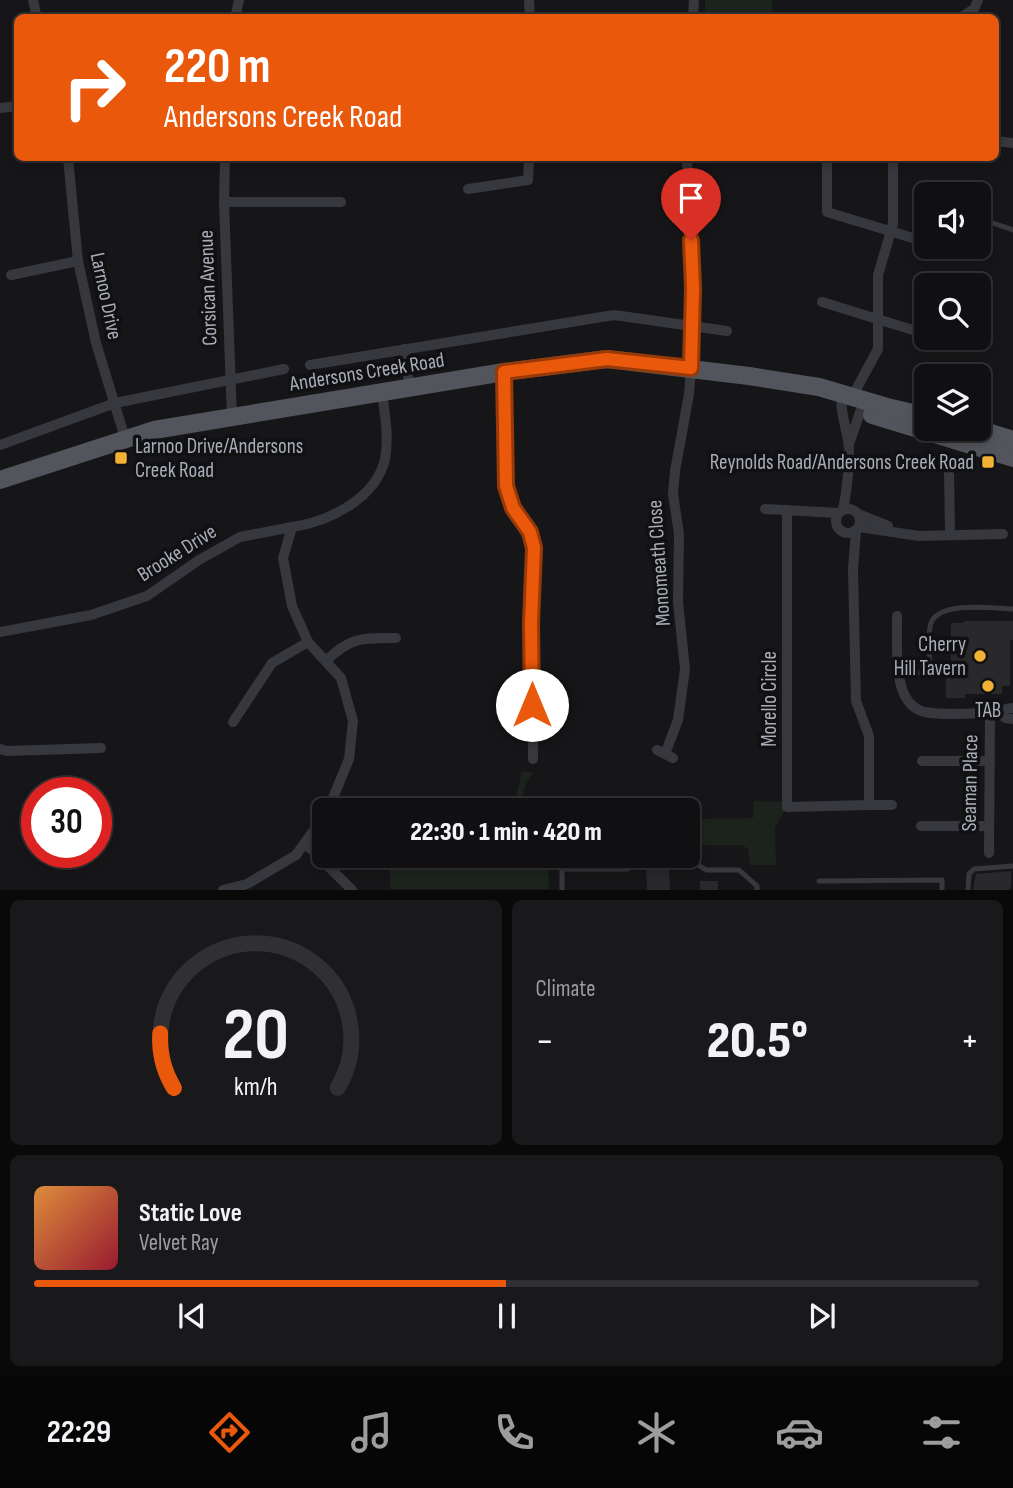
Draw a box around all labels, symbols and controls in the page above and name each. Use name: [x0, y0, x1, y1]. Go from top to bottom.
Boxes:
text: 220 m: [164, 38, 270, 97]
icon: right: [49, 42, 140, 133]
text: Andersons Creek Road: [164, 98, 402, 137]
pin: [661, 168, 721, 240]
icon: arrive: [672, 179, 710, 217]
map controls: [914, 182, 991, 441]
button: sound: [914, 182, 991, 259]
street label: Corsican Avenue: [193, 230, 223, 346]
street label: Larnoo Drive: [85, 250, 127, 342]
button: search: [914, 273, 991, 350]
street label: Andersons Creek Road: [287, 347, 446, 397]
button: layers: [914, 364, 991, 441]
place label: Larnoo Drive/Andersons Creek Road: [135, 434, 303, 483]
marker: Larnoo Drive/Andersons Creek Road: [113, 450, 129, 466]
place label: Reynolds Road/Andersons Creek Road: [710, 450, 974, 475]
marker: Reynolds Road/Andersons Creek Road: [980, 454, 996, 470]
street label: Monomeath Close: [642, 499, 676, 627]
street label: Brooke Drive: [133, 519, 221, 587]
place label: Cherry Hill Tavern: [894, 632, 966, 681]
marker: Cherry Hill Tavern: [972, 648, 988, 664]
street label: Morello Circle: [757, 651, 782, 747]
position arrow: [495, 668, 569, 742]
marker: TAB: [980, 678, 996, 694]
place label: TAB: [975, 698, 1001, 723]
street label: Seaman Place: [957, 734, 983, 832]
speed limit sign: 30: [21, 777, 112, 868]
text: 22:30 · 1 min · 420 m: [410, 817, 602, 848]
text: Climate: [536, 975, 595, 1003]
text: 20: [222, 993, 289, 1081]
text: 20.5°: [707, 1010, 808, 1073]
text: −: [536, 1019, 554, 1064]
text: +: [960, 1019, 979, 1064]
text: km/h: [234, 1072, 277, 1103]
text: Static Love: [139, 1198, 242, 1229]
text: Velvet Ray: [139, 1229, 219, 1257]
icon: previous: [173, 1297, 211, 1335]
icon: pause: [488, 1297, 526, 1335]
icon: next: [803, 1297, 841, 1335]
icon: directions: [205, 1408, 254, 1457]
icon: music: [347, 1408, 396, 1457]
icon: phone: [490, 1408, 539, 1457]
icon: climate: [632, 1408, 681, 1457]
icon: car: [775, 1408, 824, 1457]
icon: filters: [917, 1408, 966, 1457]
text: 22:29: [47, 1413, 111, 1452]

